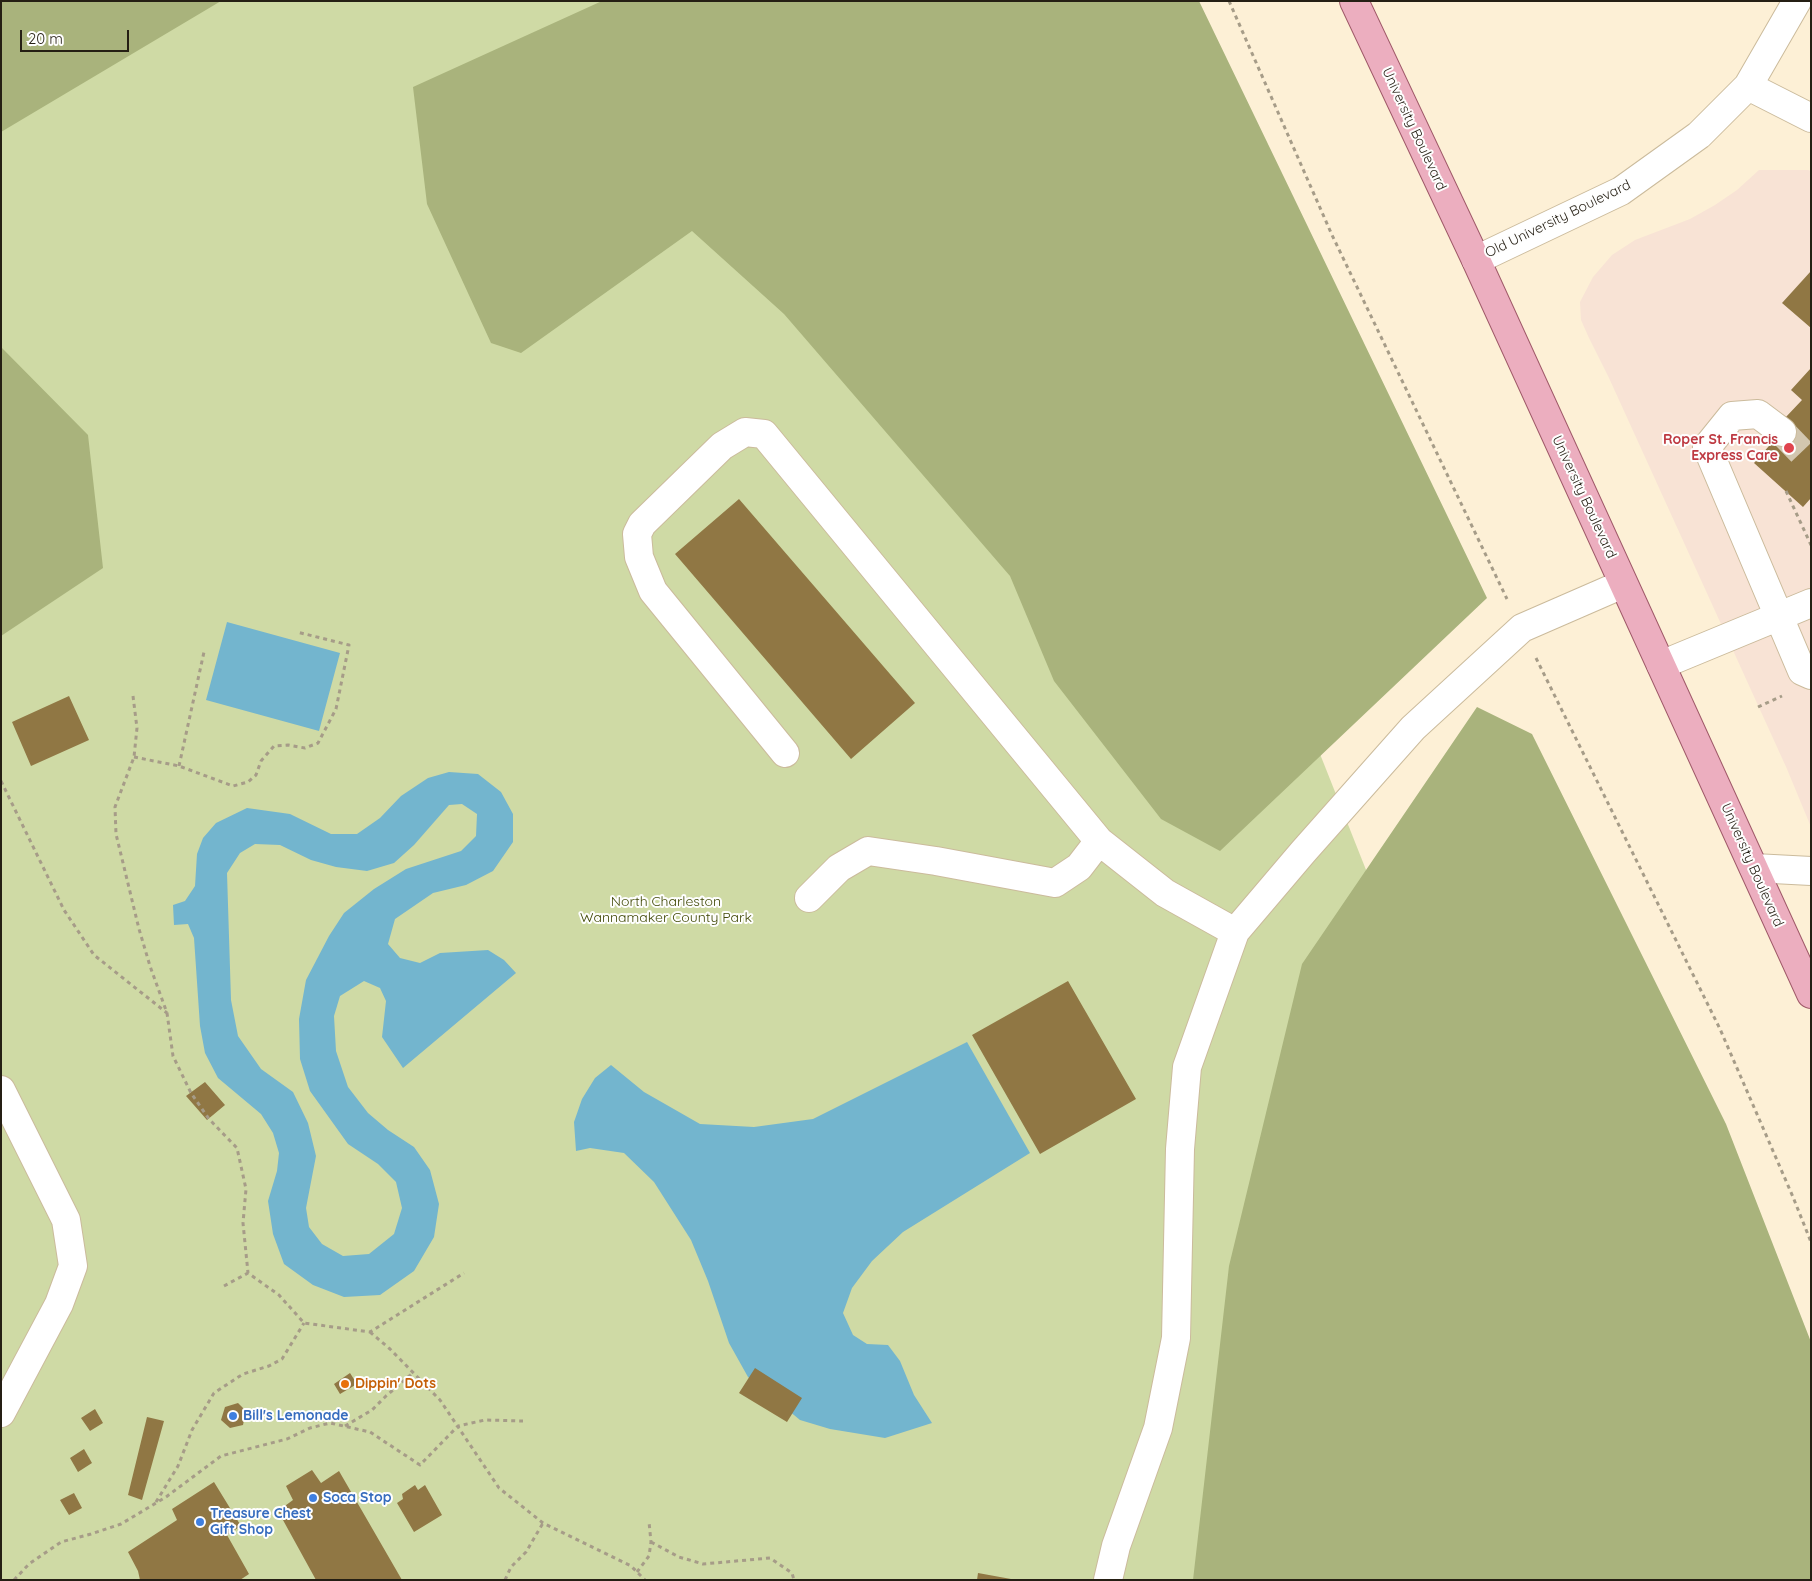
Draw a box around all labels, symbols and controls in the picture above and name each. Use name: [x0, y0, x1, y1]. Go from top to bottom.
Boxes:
scale bar: [22, 20, 131, 52]
text: 20 m: [28, 29, 63, 48]
street label: University Boulevard: [1378, 65, 1450, 193]
street label: Old University Boulevard: [1483, 176, 1633, 262]
place label: Roper St. Francis Express Care: [1663, 432, 1778, 464]
street label: University Boulevard: [1548, 433, 1620, 561]
marker: Roper St. Francis Express Care: [1782, 441, 1796, 455]
street label: University Boulevard: [1717, 801, 1787, 929]
park label: North Charleston Wannamaker County Park: [580, 894, 752, 926]
place label: Dippin' Dots: [355, 1376, 436, 1392]
marker: Dippin' Dots: [339, 1378, 351, 1390]
place label: Bill's Lemonade: [243, 1408, 349, 1424]
marker: Bill's Lemonade: [227, 1410, 239, 1422]
place label: Soca Stop: [323, 1490, 392, 1506]
marker: Soca Stop: [307, 1492, 319, 1504]
place label: Treasure Chest Gift Shop: [210, 1506, 311, 1538]
marker: Treasure Chest Gift Shop: [194, 1516, 206, 1528]

